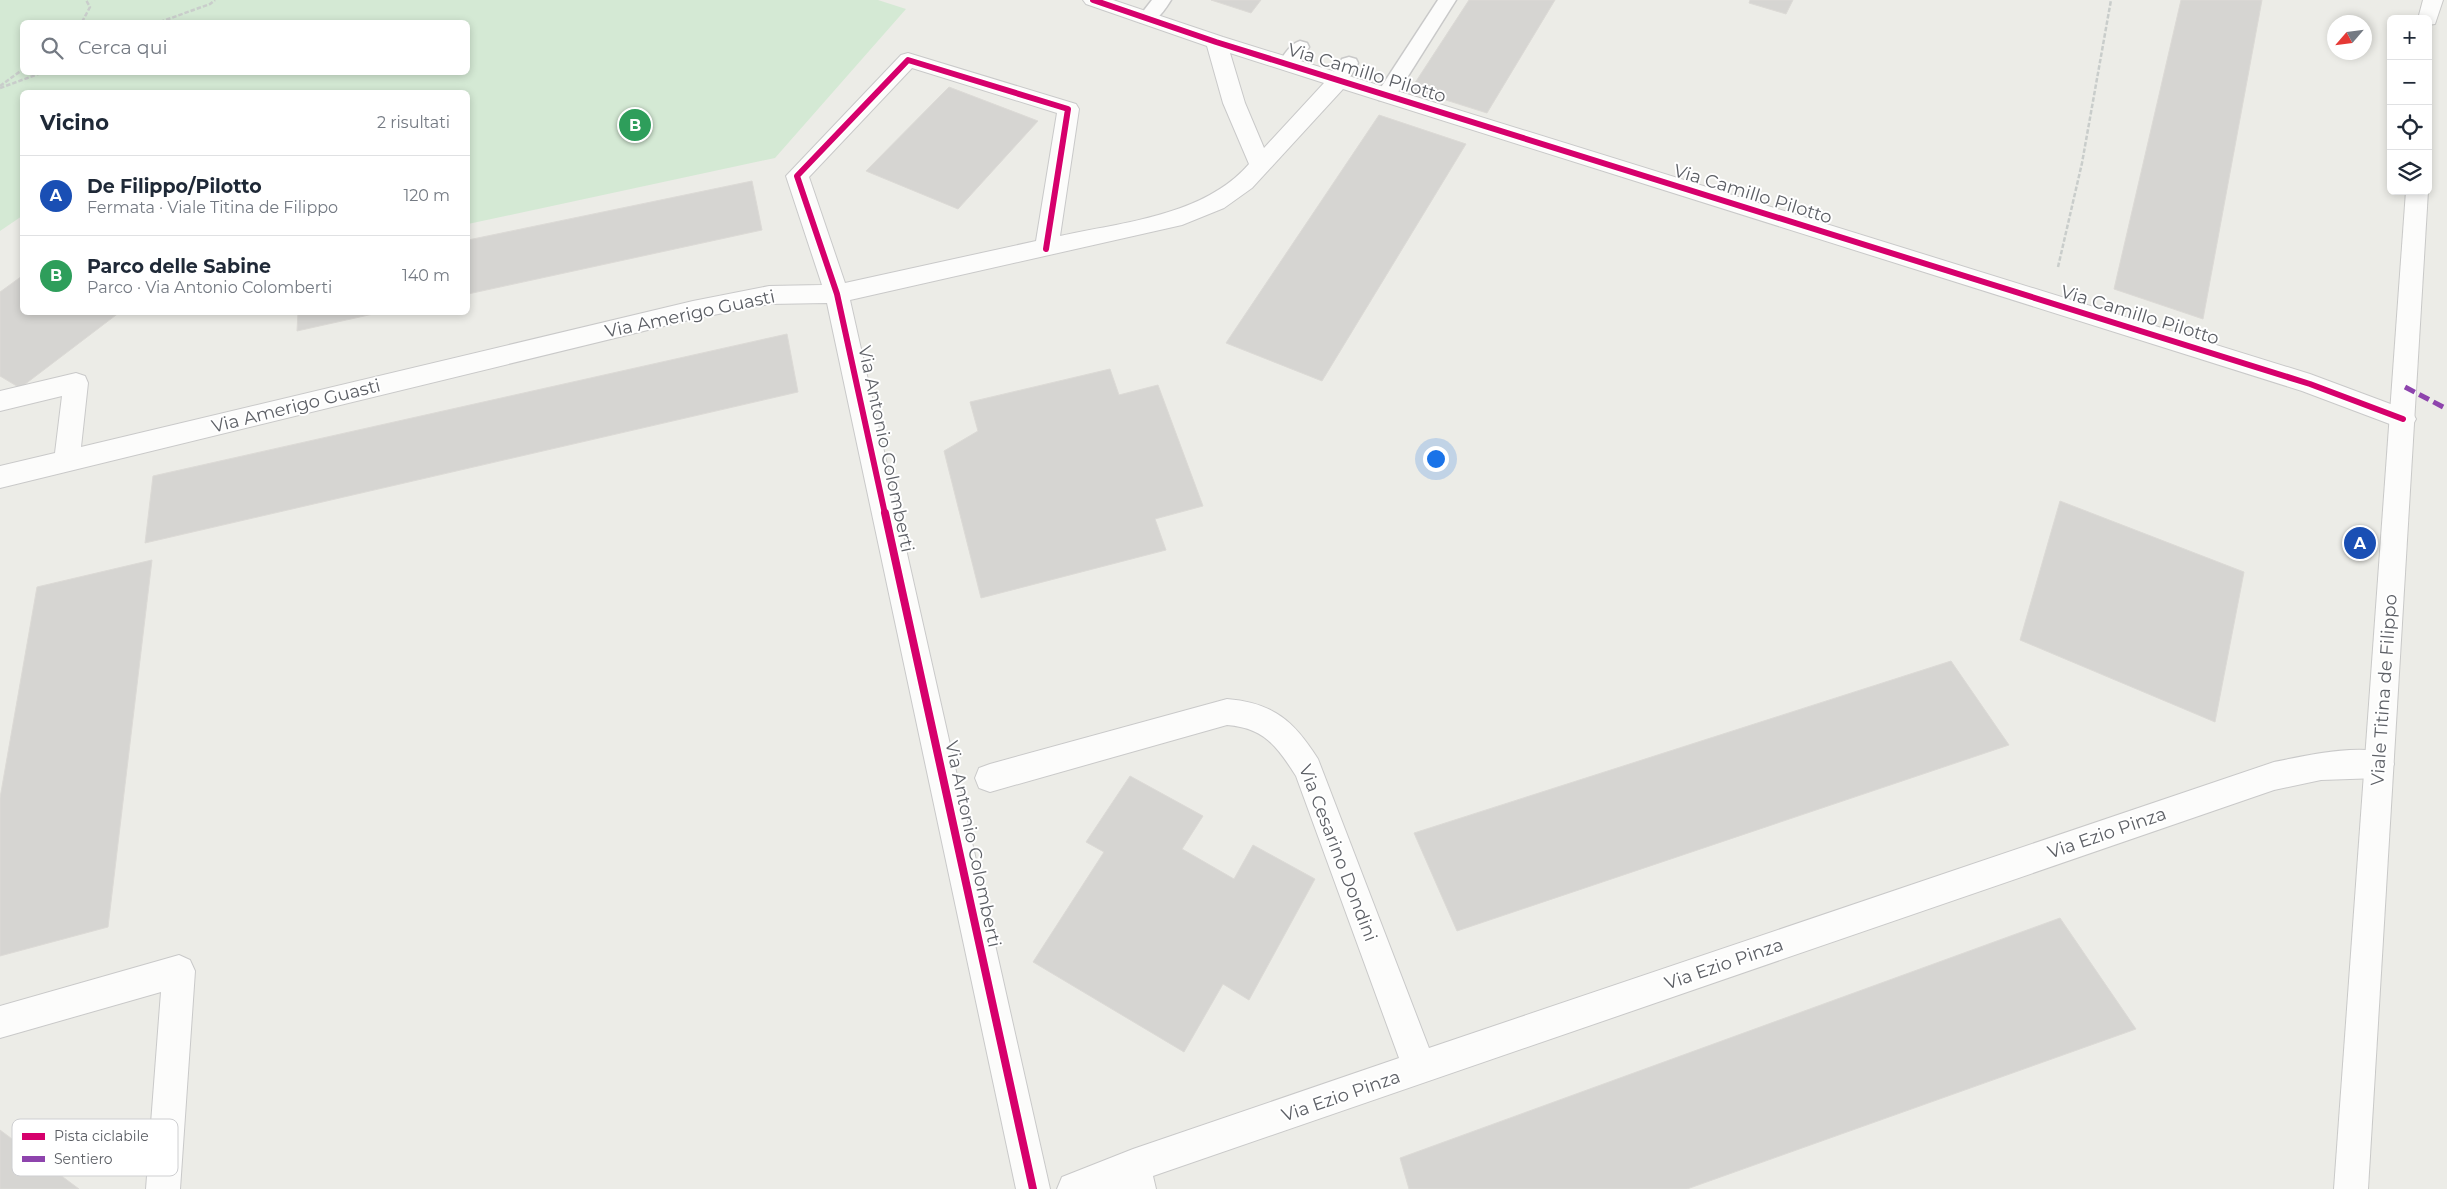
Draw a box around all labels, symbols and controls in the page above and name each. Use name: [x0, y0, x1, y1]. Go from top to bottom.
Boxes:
north arrow: [2327, 15, 2372, 60]
map controls: [2387, 15, 2432, 195]
button: +: [2387, 15, 2432, 60]
search box: [20, 20, 470, 75]
icon: search: [38, 34, 66, 62]
text: Cerca qui: [78, 36, 168, 59]
street label: Via Camillo Pilotto: [1285, 38, 1449, 108]
button: −: [2387, 60, 2432, 105]
button: locate: [2387, 105, 2432, 150]
pin: B: [619, 106, 651, 144]
text: Vicino: [40, 110, 109, 135]
text: 2 risultati: [377, 113, 450, 132]
button: layers: [2387, 150, 2432, 195]
street label: Via Camillo Pilotto: [1671, 159, 1835, 229]
text: De Filippo/Pilotto: [87, 175, 262, 198]
text: A: [50, 186, 62, 205]
text: 120 m: [403, 186, 450, 205]
text: Fermata · Viale Titina de Filippo: [87, 198, 338, 217]
text: Parco delle Sabine: [87, 255, 271, 278]
text: B: [50, 266, 62, 285]
text: 140 m: [402, 266, 450, 285]
text: Parco · Via Antonio Colomberti: [87, 278, 332, 297]
street label: Via Camillo Pilotto: [2058, 280, 2222, 350]
street label: Via Amerigo Guasti: [603, 285, 777, 343]
street label: Via Antonio Colomberti: [853, 344, 919, 554]
street label: Via Amerigo Guasti: [209, 374, 383, 438]
your location: [1423, 446, 1449, 472]
pin: A: [2344, 524, 2376, 562]
street label: Viale Titina de Filippo: [2366, 593, 2402, 787]
street label: Via Antonio Colomberti: [940, 739, 1006, 949]
street label: Via Cesarino Dondini: [1294, 762, 1382, 944]
street label: Via Ezio Pinza: [2045, 802, 2169, 864]
street label: Via Ezio Pinza: [1662, 933, 1786, 995]
street label: Via Ezio Pinza: [1279, 1065, 1403, 1127]
legend: [12, 1119, 178, 1176]
text: Pista ciclabile: [54, 1127, 149, 1145]
text: Sentiero: [54, 1150, 113, 1168]

